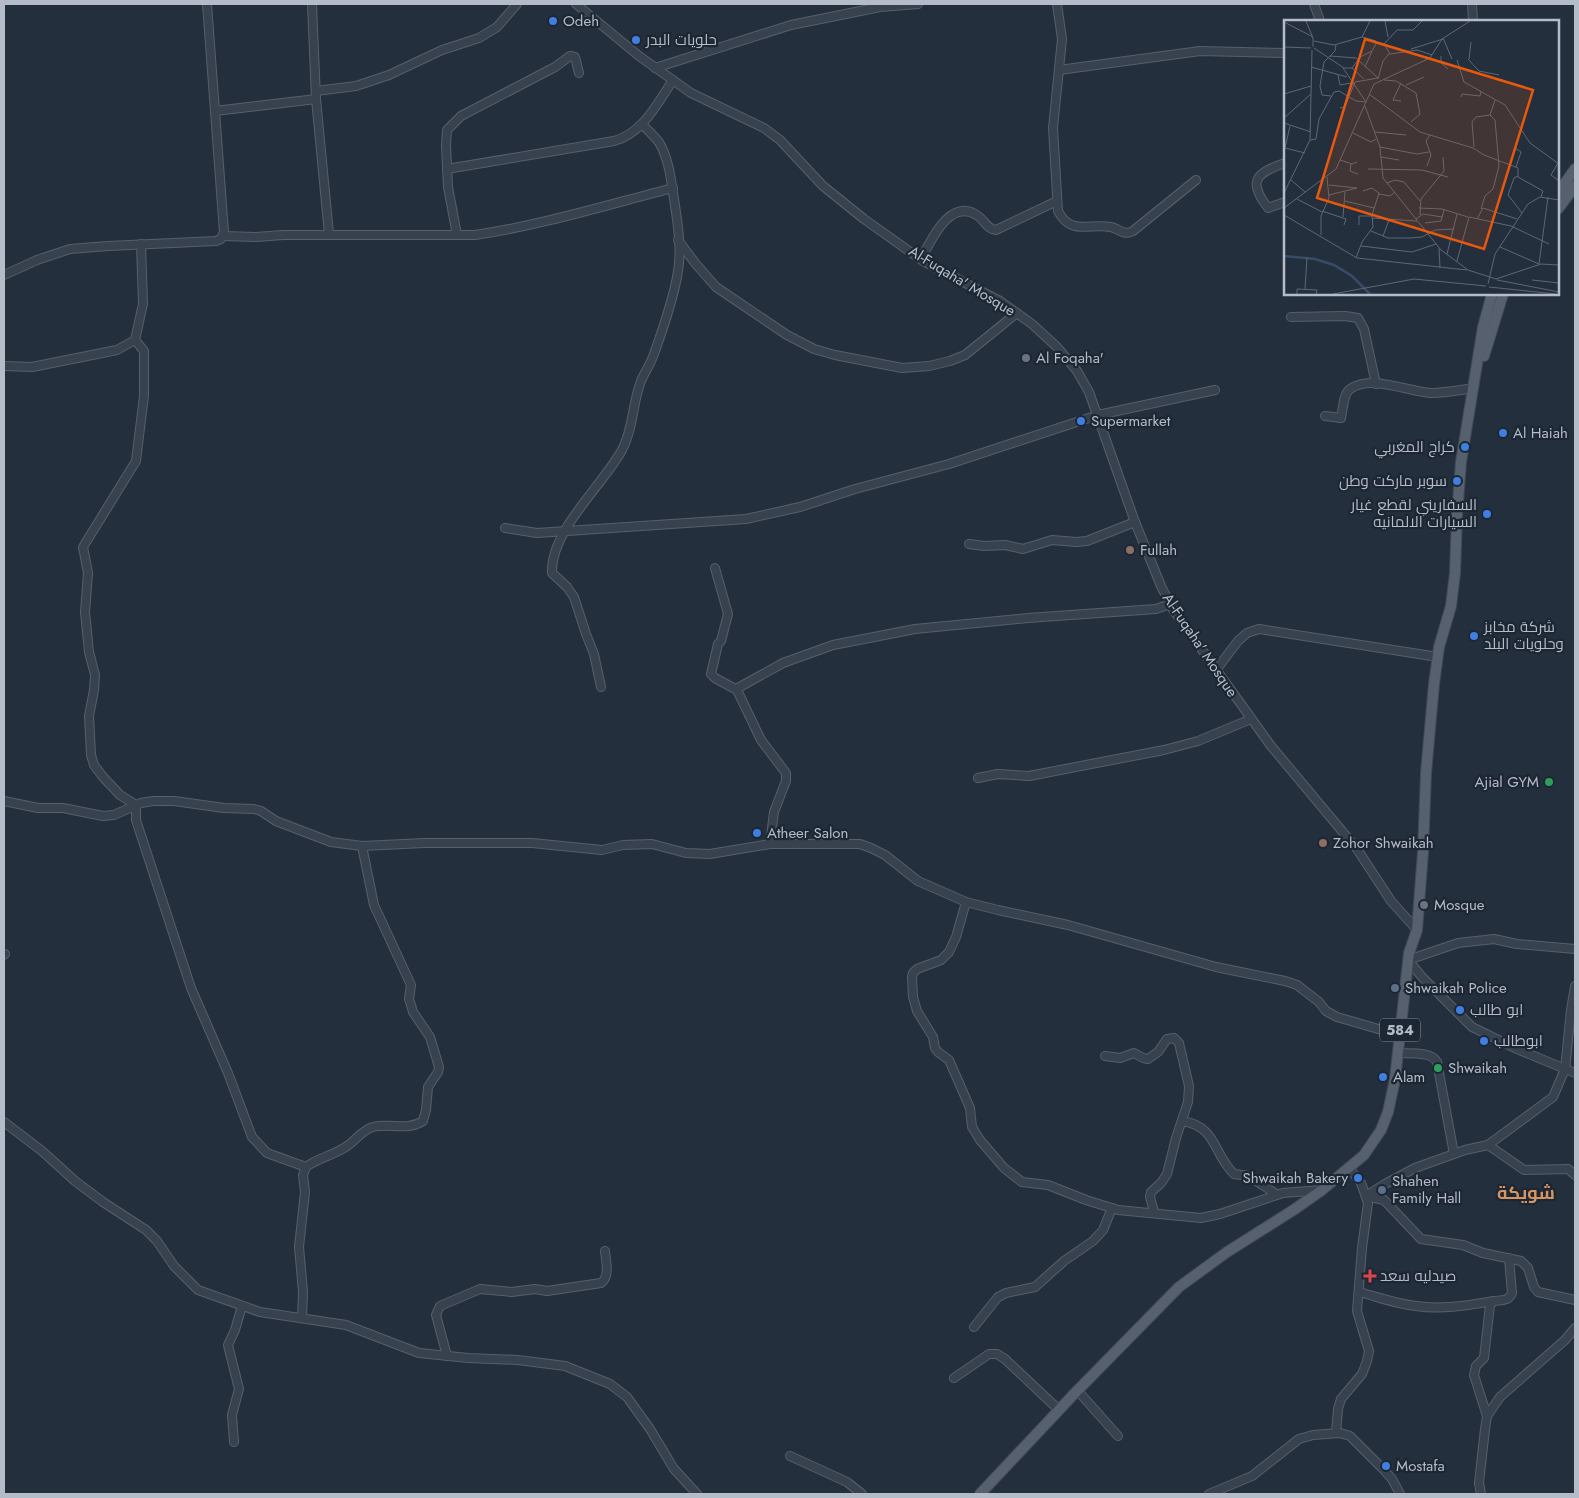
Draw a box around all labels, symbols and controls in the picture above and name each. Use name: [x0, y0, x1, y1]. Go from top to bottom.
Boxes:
place label: Odeh: [563, 10, 599, 32]
marker: Odeh: [547, 15, 559, 27]
inset map: [1284, 20, 1559, 295]
place label: حلويات البدر: [645, 29, 717, 51]
marker: حلويات البدر: [630, 34, 642, 46]
street label: Al-Fuqaha' Mosque: [904, 240, 1020, 322]
place label: Al Foqaha': [1036, 347, 1104, 369]
marker: Al Foqaha': [1020, 352, 1032, 364]
place label: Supermarket: [1091, 410, 1171, 432]
marker: Supermarket: [1075, 415, 1087, 427]
place label: Al Haiah: [1513, 422, 1568, 444]
marker: Al Haiah: [1497, 427, 1509, 439]
place label: كراج المغربي: [1374, 436, 1455, 459]
marker: كراج المغربي: [1459, 441, 1471, 453]
place label: سوبر ماركت وطن: [1339, 470, 1447, 492]
marker: سوبر ماركت وطن: [1451, 475, 1463, 487]
place label: السفاريني لقطع غيار السيارات الالمانيه: [1350, 494, 1477, 533]
marker: السفاريني لقطع غيار السيارات الالمانيه: [1481, 508, 1493, 520]
place label: Fullah: [1140, 539, 1177, 561]
marker: Fullah: [1124, 544, 1136, 556]
street label: Al-Fuqaha' Mosque: [1157, 589, 1243, 702]
place label: شركة مخابز وحلويات البلد: [1483, 616, 1564, 655]
marker: شركة مخابز وحلويات البلد: [1468, 630, 1480, 642]
place label: Ajial GYM: [1475, 771, 1539, 793]
marker: Ajial GYM: [1543, 776, 1555, 788]
place label: Atheer Salon: [767, 822, 848, 844]
marker: Atheer Salon: [751, 827, 763, 839]
place label: Zohor Shwaikah: [1333, 832, 1434, 854]
marker: Zohor Shwaikah: [1317, 837, 1329, 849]
place label: Mosque: [1434, 894, 1485, 916]
marker: Mosque: [1418, 899, 1430, 911]
place label: Shwaikah Police: [1405, 977, 1507, 999]
marker: Shwaikah Police: [1389, 982, 1401, 994]
place label: ابو طالب: [1470, 999, 1523, 1021]
marker: ابو طالب: [1454, 1004, 1466, 1016]
road number: 584: [1380, 1018, 1420, 1042]
place label: ابوطالب: [1494, 1030, 1543, 1052]
marker: ابوطالب: [1478, 1035, 1490, 1047]
place label: Shwaikah: [1448, 1057, 1507, 1079]
marker: Shwaikah: [1432, 1062, 1444, 1074]
place label: Alam: [1393, 1066, 1425, 1088]
marker: Alam: [1377, 1071, 1389, 1083]
place label: Shwaikah Bakery: [1243, 1167, 1348, 1189]
place label: Shahen Family Hall: [1392, 1170, 1461, 1209]
marker: Shwaikah Bakery: [1352, 1172, 1364, 1184]
district label: شويكة: [1497, 1180, 1555, 1206]
marker: Shahen Family Hall: [1376, 1184, 1388, 1196]
place label: صيدليه سعد: [1380, 1265, 1456, 1287]
marker: صيدليه سعد: [1364, 1270, 1376, 1282]
place label: Mostafa: [1396, 1455, 1445, 1477]
marker: Mostafa: [1380, 1460, 1392, 1472]

